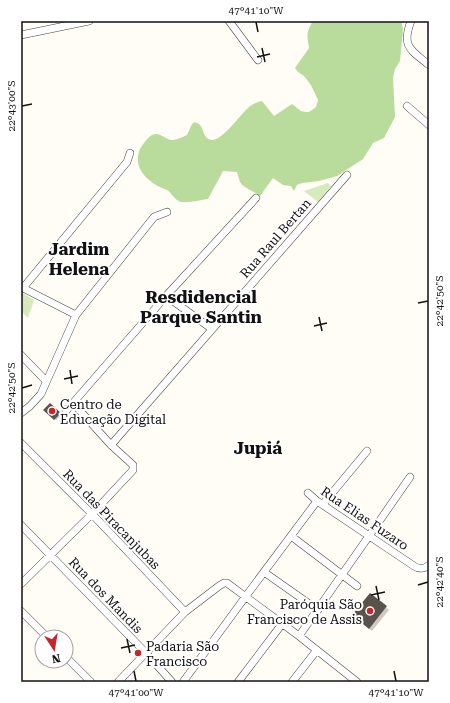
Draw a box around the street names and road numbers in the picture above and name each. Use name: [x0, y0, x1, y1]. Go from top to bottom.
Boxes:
street label: Rua Raul Bertan: [237, 195, 314, 281]
street label: Rua das Piracanjubas: [60, 466, 163, 572]
street label: Rua Elias Fuzaro: [318, 484, 411, 553]
street label: Rua dos Mandis: [66, 554, 146, 636]

